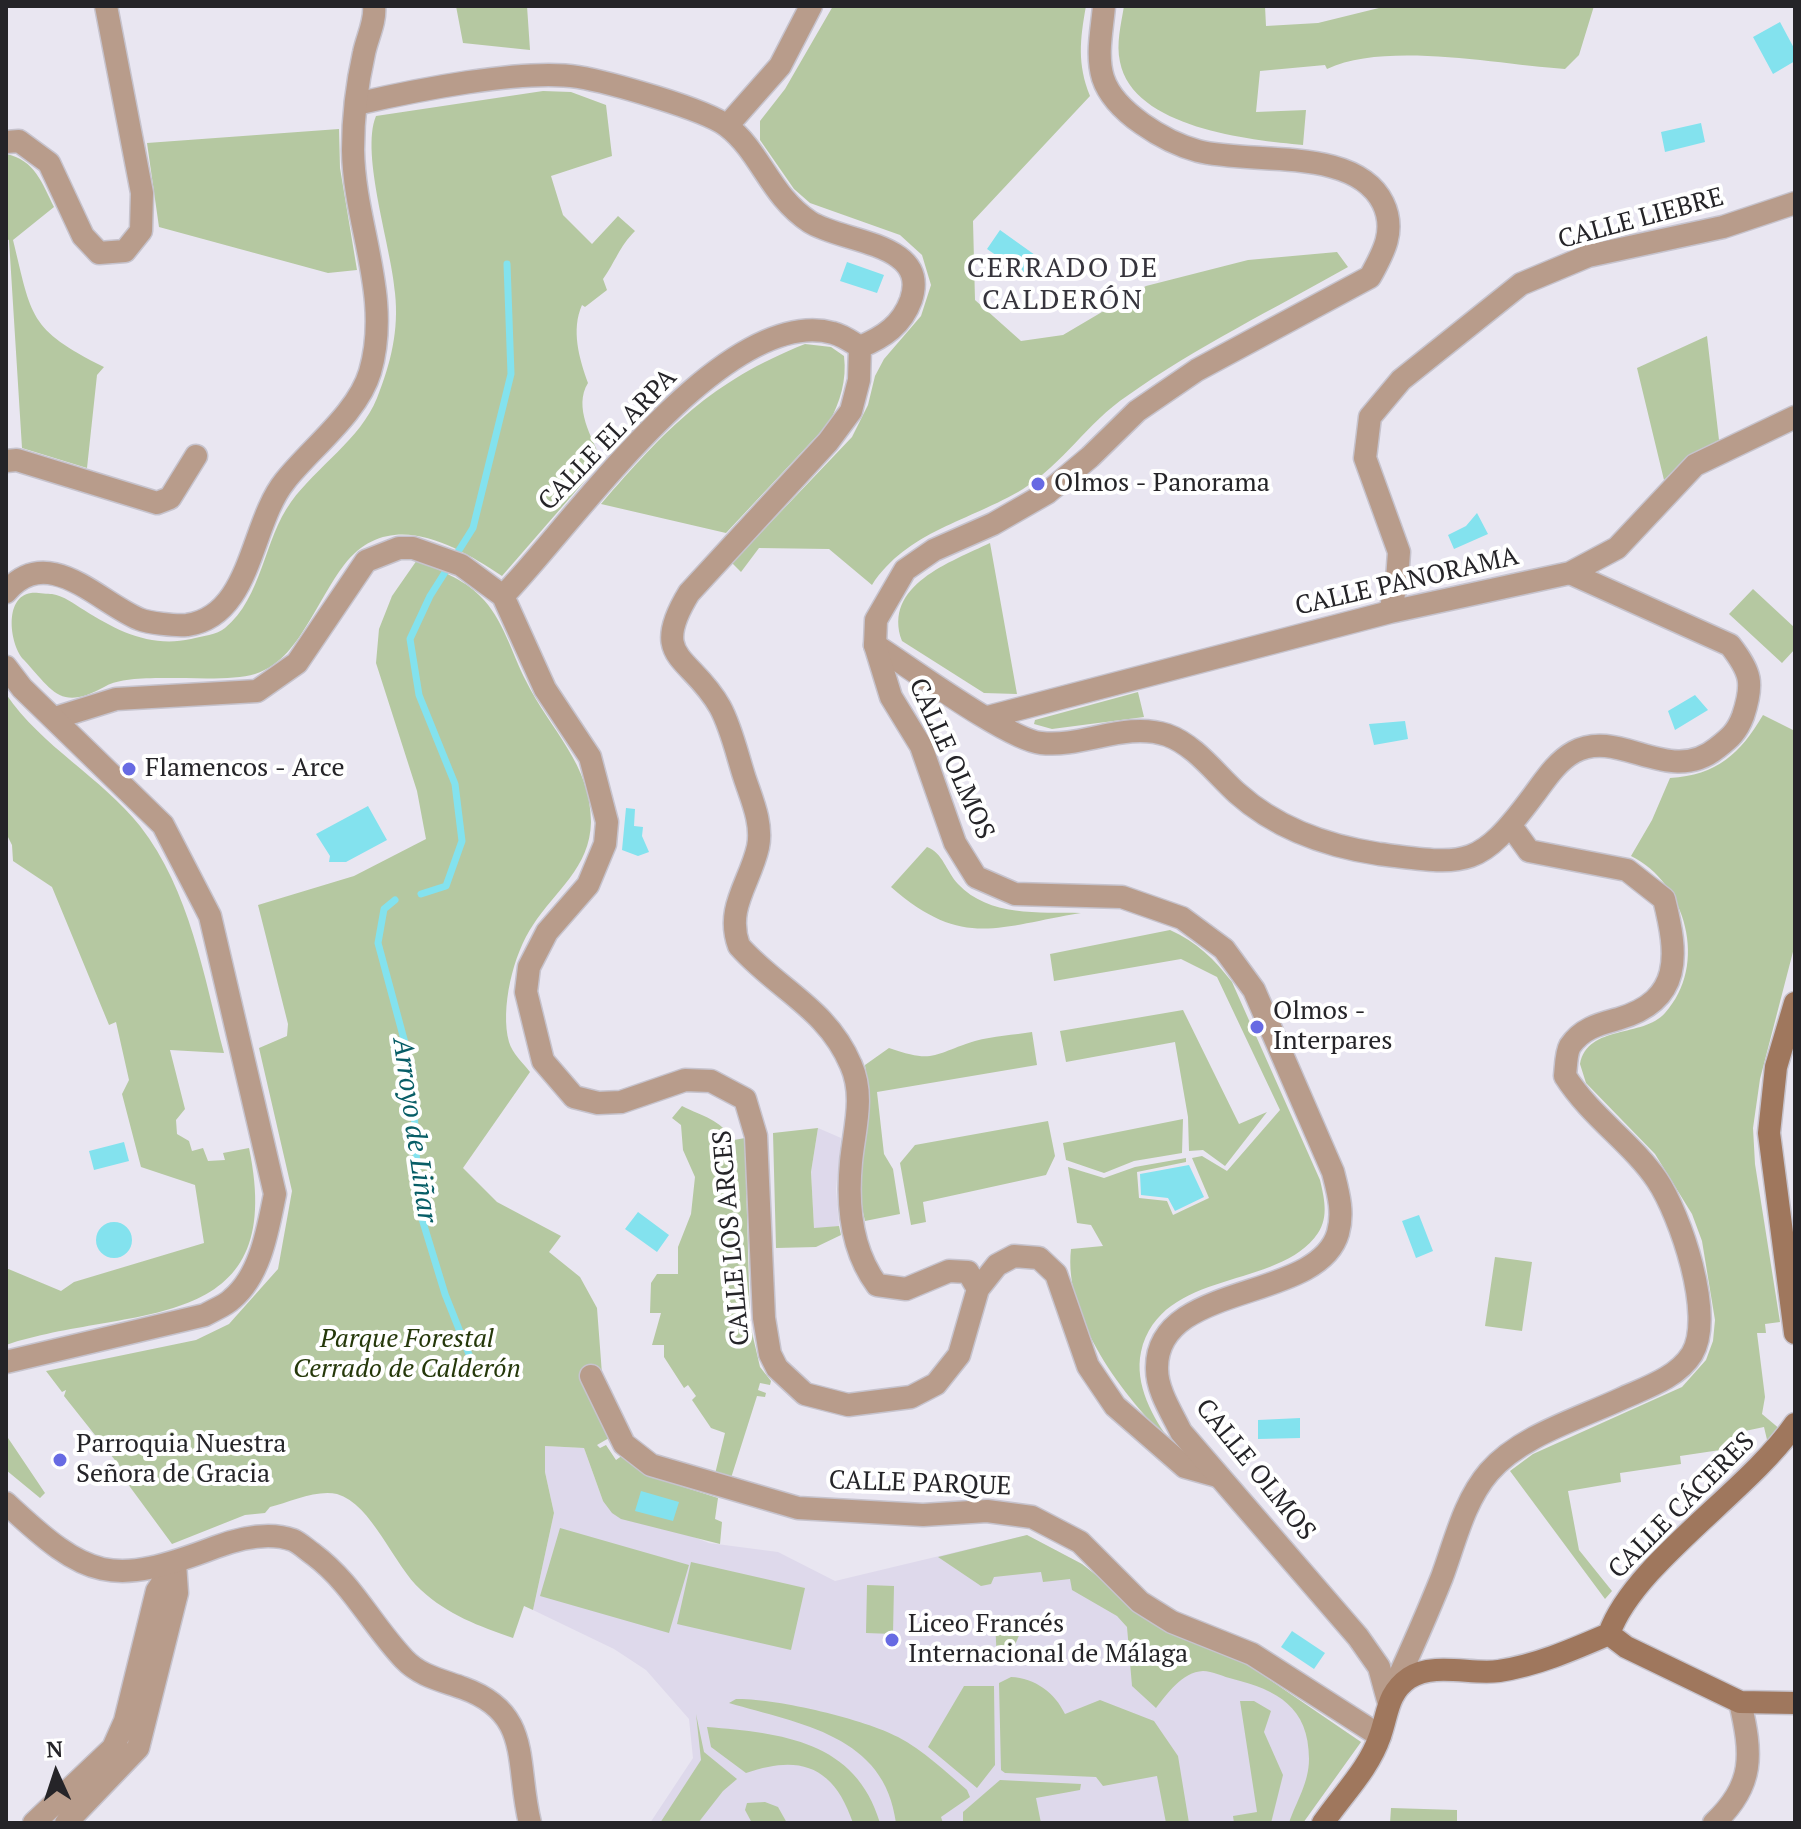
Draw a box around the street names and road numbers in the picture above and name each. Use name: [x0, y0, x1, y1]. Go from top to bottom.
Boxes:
street label: CALLE LIEBRE: [1555, 182, 1727, 256]
street label: CALLE EL ARPA: [532, 363, 684, 517]
street label: CALLE PANORAMA: [1292, 541, 1522, 623]
street label: CALLE OLMOS: [902, 674, 1000, 844]
street label: CALLE LOS ARCES: [707, 1129, 757, 1347]
street label: CALLE OLMOS: [1188, 1393, 1322, 1547]
street label: CALLE CÁCERES: [1602, 1426, 1762, 1586]
street label: CALLE PARQUE: [828, 1465, 1012, 1503]

